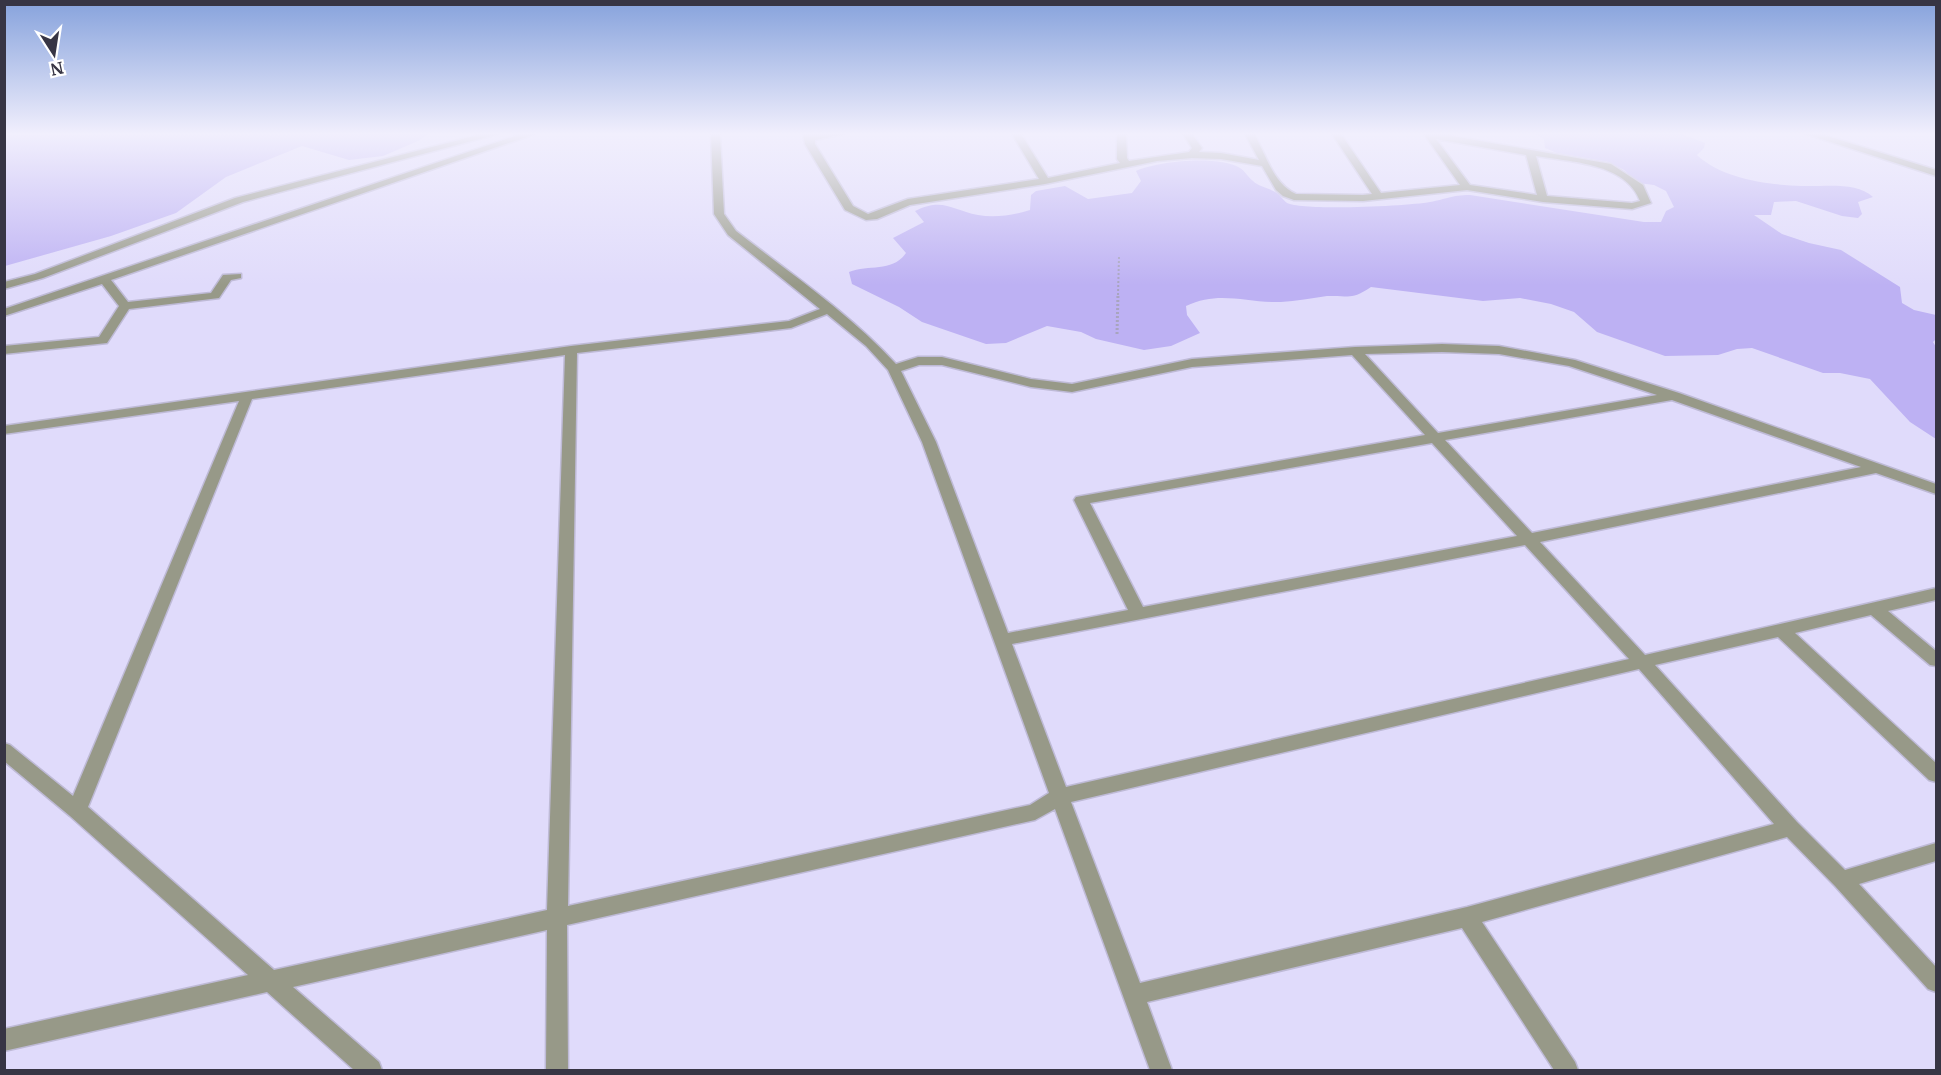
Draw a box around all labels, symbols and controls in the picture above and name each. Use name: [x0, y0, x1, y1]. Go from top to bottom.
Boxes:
north arrow: [24, 24, 84, 84]
text: N: [49, 58, 65, 80]

